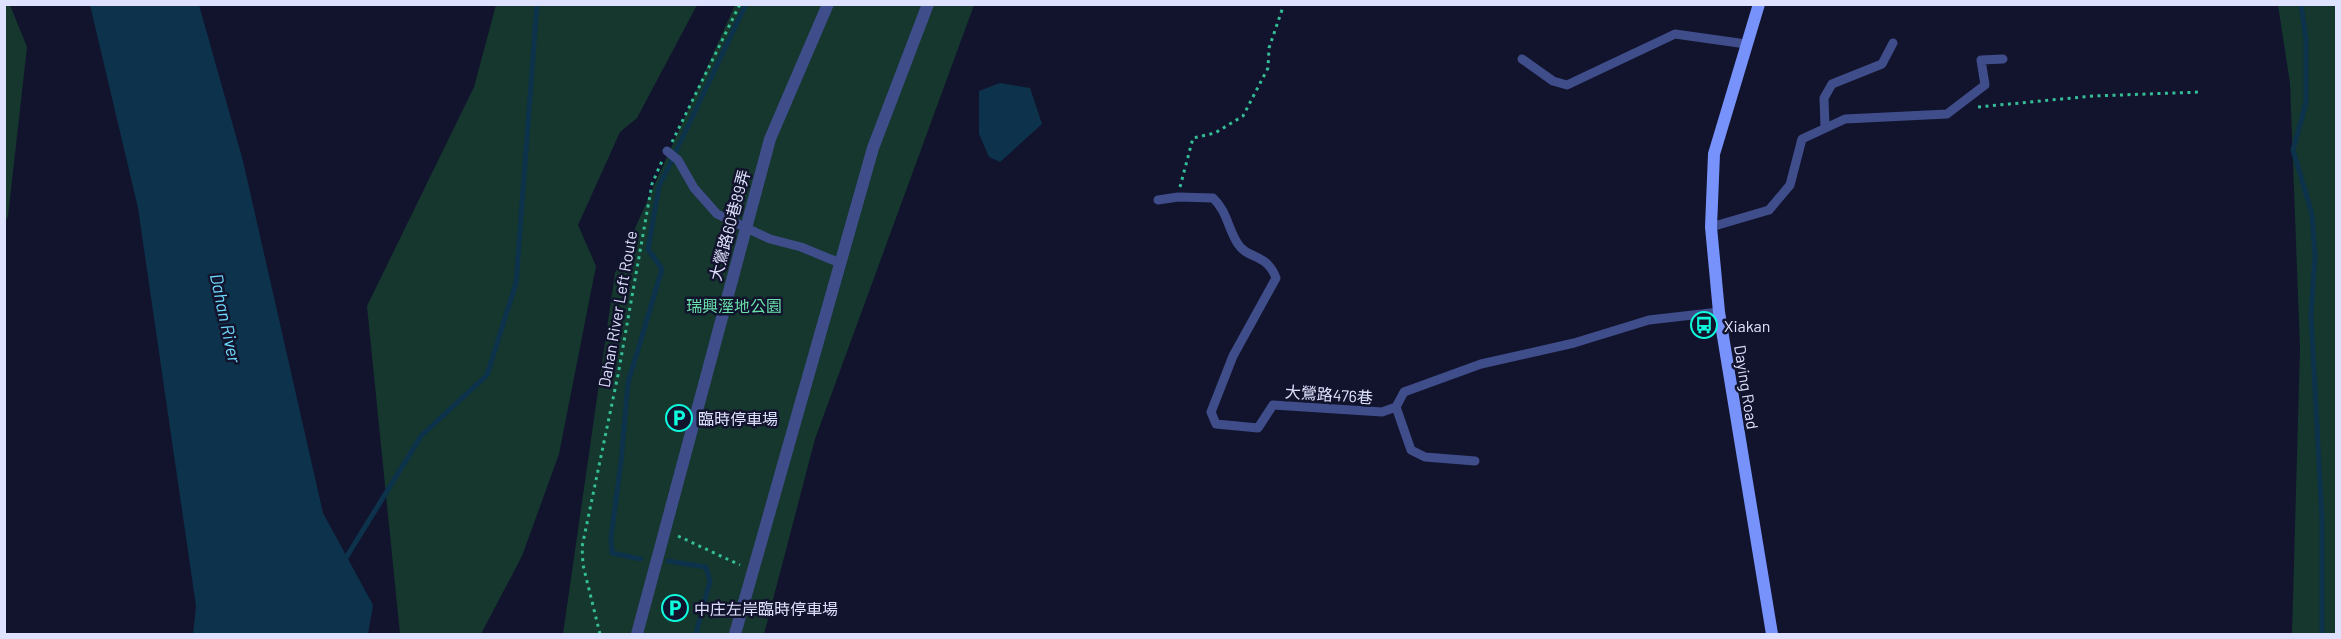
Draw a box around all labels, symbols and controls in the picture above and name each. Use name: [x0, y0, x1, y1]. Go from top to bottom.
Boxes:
street label: 大鶯路60巷89弄: [705, 168, 753, 282]
street label: Dahan River Left Route: [594, 229, 640, 389]
water label: Dahan River: [206, 271, 246, 365]
park label: 瑞興溼地公園: [686, 296, 782, 315]
bus stop icon: Xiakan: [1689, 310, 1719, 340]
place label: Xiakan: [1724, 316, 1770, 335]
street label: Daying Road: [1731, 343, 1763, 431]
street label: 大鶯路476巷: [1284, 381, 1374, 407]
parking icon: 臨時停車場: [664, 403, 694, 433]
place label: 臨時停車場: [698, 409, 778, 428]
parking icon: 中庄左岸臨時停車場: [660, 593, 690, 623]
place label: 中庄左岸臨時停車場: [694, 599, 838, 618]

